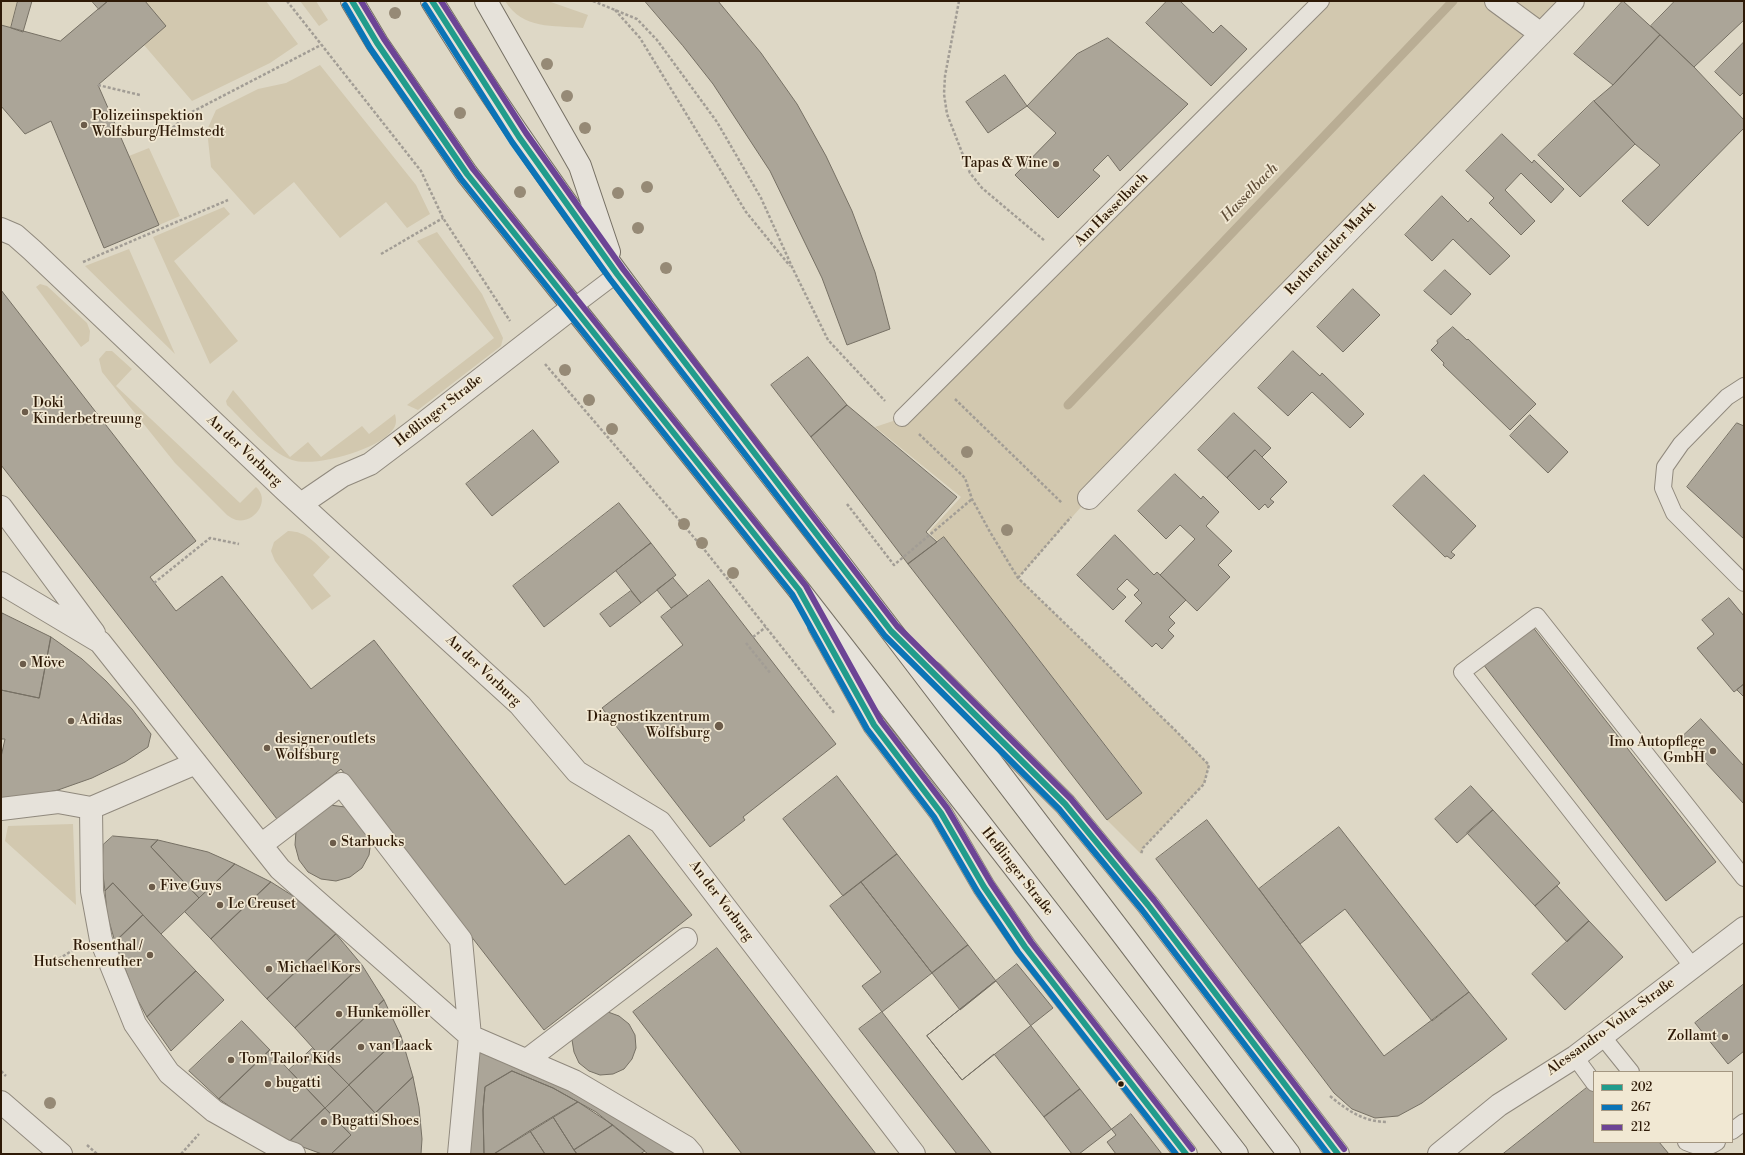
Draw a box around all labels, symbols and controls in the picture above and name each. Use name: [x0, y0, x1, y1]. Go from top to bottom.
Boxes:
place label: Polizeiinspektion Wolfsburg/Helmstedt: [92, 109, 225, 142]
marker: Polizeiinspektion Wolfsburg/Helmstedt: [79, 120, 89, 130]
place label: Tapas & Wine: [961, 156, 1048, 172]
marker: Tapas & Wine: [1051, 159, 1061, 169]
water label: Hasselbach: [1218, 160, 1282, 226]
street label: Am Hasselbach: [1072, 170, 1152, 250]
street label: Rothenfelder Markt: [1282, 199, 1380, 299]
street label: Heßlinger Straße: [392, 371, 486, 451]
place label: Doki Kinderbetreuung: [33, 396, 142, 428]
marker: Doki Kinderbetreuung: [20, 407, 30, 417]
street label: An der Vorburg: [203, 412, 285, 490]
street label: An der Vorburg: [442, 632, 524, 710]
place label: Möve: [31, 656, 65, 672]
marker: Möve: [18, 659, 28, 669]
place label: Diagnostikzentrum Wolfsburg: [587, 710, 710, 742]
place label: Adidas: [79, 713, 122, 729]
marker: Adidas: [66, 716, 76, 726]
marker: Diagnostikzentrum Wolfsburg: [713, 720, 725, 732]
place label: designer outlets Wolfsburg: [275, 732, 376, 764]
place label: Imo Autopflege GmbH: [1609, 735, 1705, 768]
marker: designer outlets Wolfsburg: [262, 743, 272, 753]
marker: Imo Autopflege GmbH: [1708, 746, 1718, 756]
street label: Heßlinger Straße: [977, 825, 1057, 919]
place label: Starbucks: [341, 835, 404, 851]
marker: Starbucks: [328, 838, 338, 848]
street label: An der Vorburg: [685, 857, 757, 945]
place label: Five Guys: [160, 879, 222, 895]
marker: Five Guys: [147, 882, 157, 892]
place label: Le Creuset: [228, 897, 296, 913]
marker: Le Creuset: [215, 900, 225, 910]
place label: Rosenthal / Hutschenreuther: [33, 939, 142, 972]
marker: Rosenthal / Hutschenreuther: [145, 950, 155, 960]
place label: Michael Kors: [277, 961, 361, 977]
marker: Michael Kors: [264, 964, 274, 974]
street label: Alessandro-Volta-Straße: [1544, 975, 1678, 1079]
place label: Hunkemöller: [347, 1006, 430, 1022]
marker: Hunkemöller: [334, 1009, 344, 1019]
place label: Zollamt: [1667, 1029, 1717, 1045]
marker: Zollamt: [1720, 1032, 1730, 1042]
place label: van Laack: [369, 1039, 432, 1055]
marker: van Laack: [356, 1042, 366, 1052]
place label: Tom Tailor Kids: [239, 1052, 341, 1068]
marker: Tom Tailor Kids: [226, 1055, 236, 1065]
legend: [1593, 1071, 1733, 1143]
place label: bugatti: [276, 1076, 321, 1092]
marker: bugatti: [263, 1079, 273, 1089]
unlabelled marker: [1116, 1079, 1126, 1089]
text: 202: [1631, 1080, 1652, 1095]
text: 267: [1631, 1100, 1651, 1115]
place label: Bugatti Shoes: [332, 1114, 419, 1130]
marker: Bugatti Shoes: [319, 1117, 329, 1127]
text: 212: [1631, 1120, 1650, 1135]

